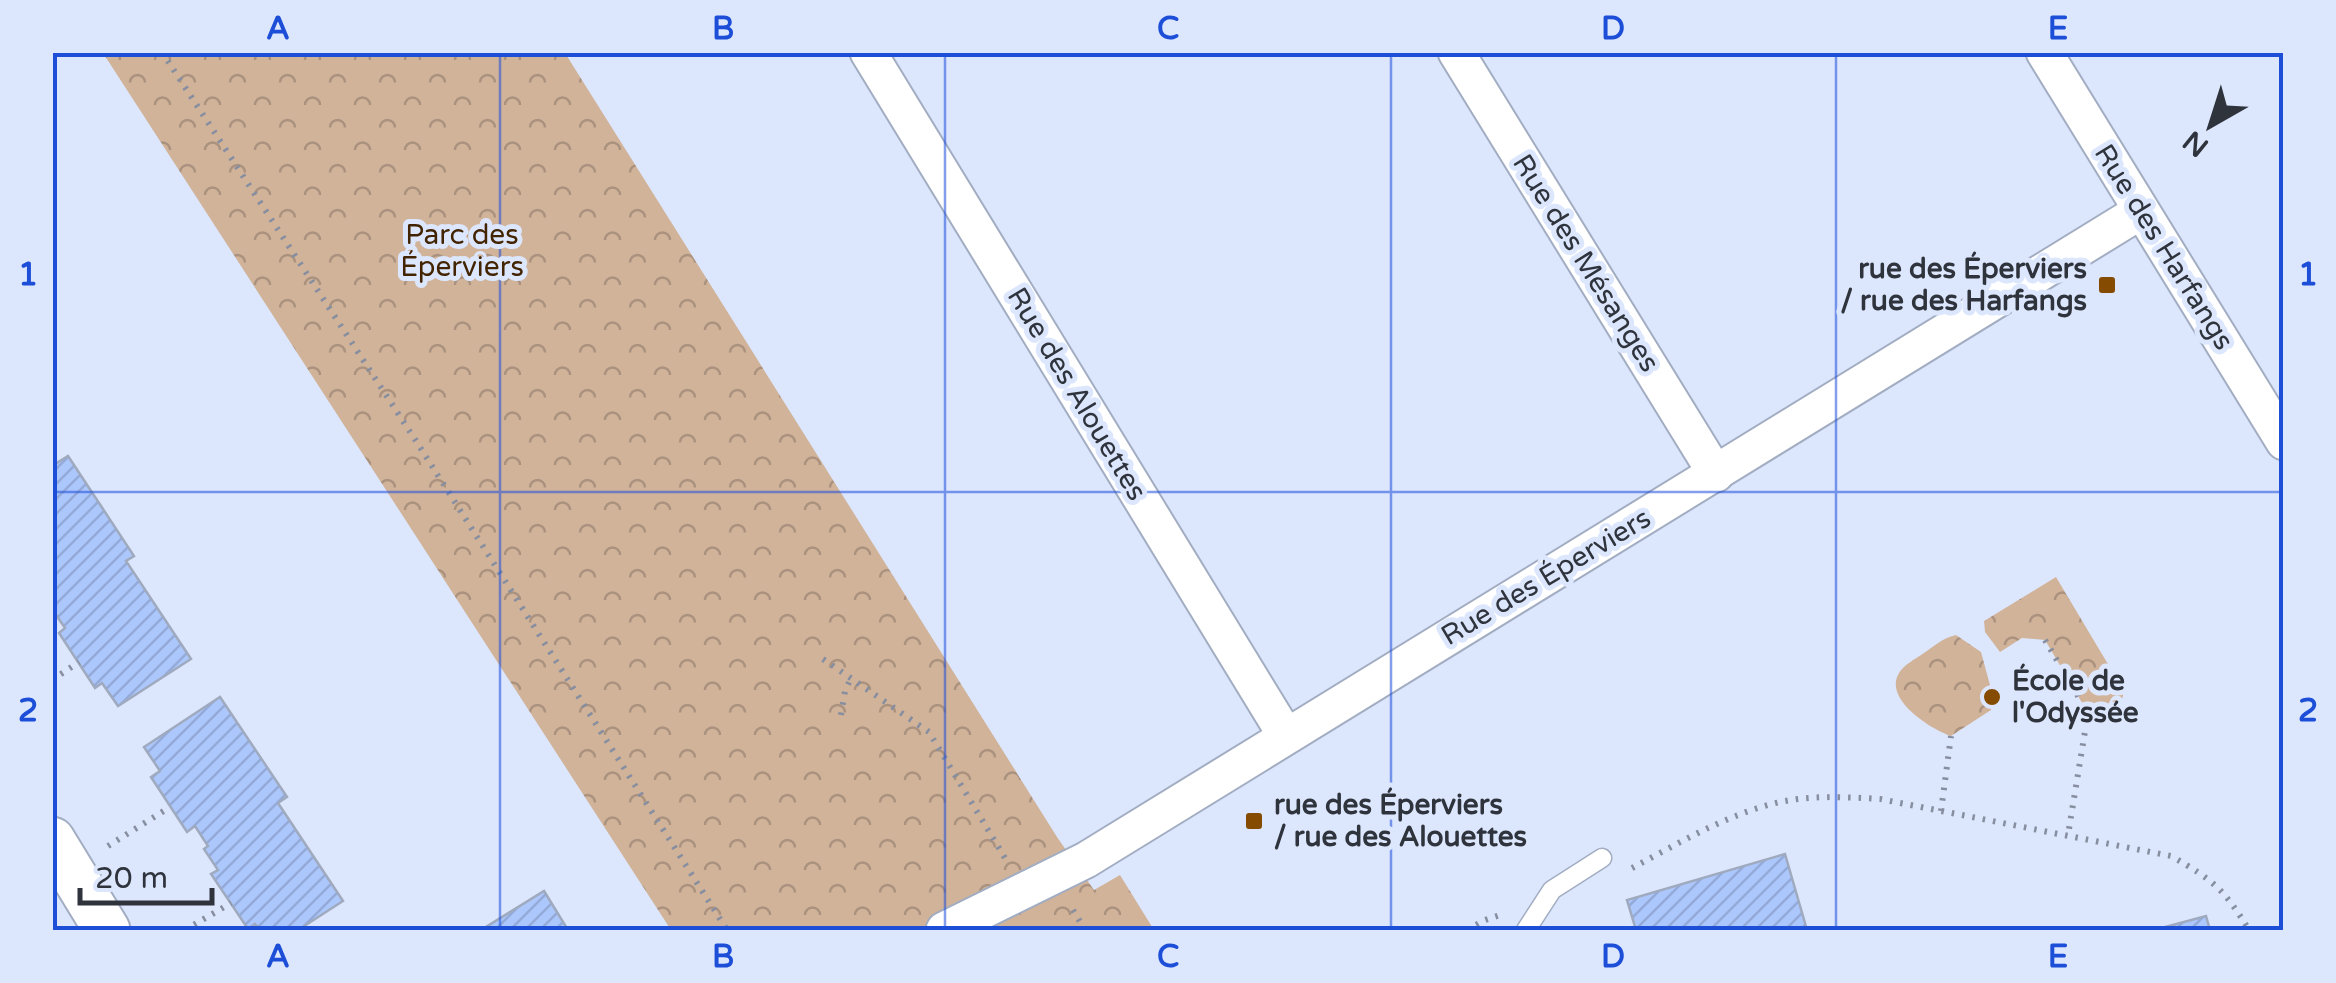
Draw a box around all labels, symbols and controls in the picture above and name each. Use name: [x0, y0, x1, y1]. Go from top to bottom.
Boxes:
text: A: [266, 10, 290, 48]
text: B: [712, 10, 734, 48]
text: C: [1157, 10, 1179, 48]
text: D: [1601, 10, 1625, 48]
text: E: [2048, 10, 2068, 48]
north arrow: [2161, 75, 2261, 175]
text: N: [2176, 123, 2215, 164]
street label: Rue des Harfangs: [2087, 138, 2241, 356]
street label: Rue des Mésanges: [1505, 148, 1667, 378]
park label: Parc des Éperviers: [400, 218, 524, 284]
place label: rue des Éperviers / rue des Harfangs: [1840, 251, 2087, 318]
text: 1: [18, 256, 38, 294]
text: 1: [2298, 256, 2318, 294]
marker: rue des Éperviers / rue des Harfangs: [2096, 274, 2118, 296]
street label: Rue des Alouettes: [1000, 281, 1154, 507]
street label: Rue des Éperviers: [1435, 501, 1657, 653]
place label: École de l'Odyssée: [2012, 663, 2139, 730]
marker: École de l'Odyssée: [1981, 686, 2003, 708]
text: 2: [18, 692, 38, 730]
text: 2: [2298, 692, 2318, 730]
place label: rue des Éperviers / rue des Alouettes: [1274, 787, 1527, 854]
marker: rue des Éperviers / rue des Alouettes: [1243, 810, 1265, 832]
scale bar: [80, 843, 212, 905]
text: 20 m: [95, 860, 168, 897]
text: A: [266, 938, 290, 976]
text: B: [712, 938, 734, 976]
text: C: [1157, 938, 1179, 976]
text: D: [1601, 938, 1625, 976]
text: E: [2048, 938, 2068, 976]

